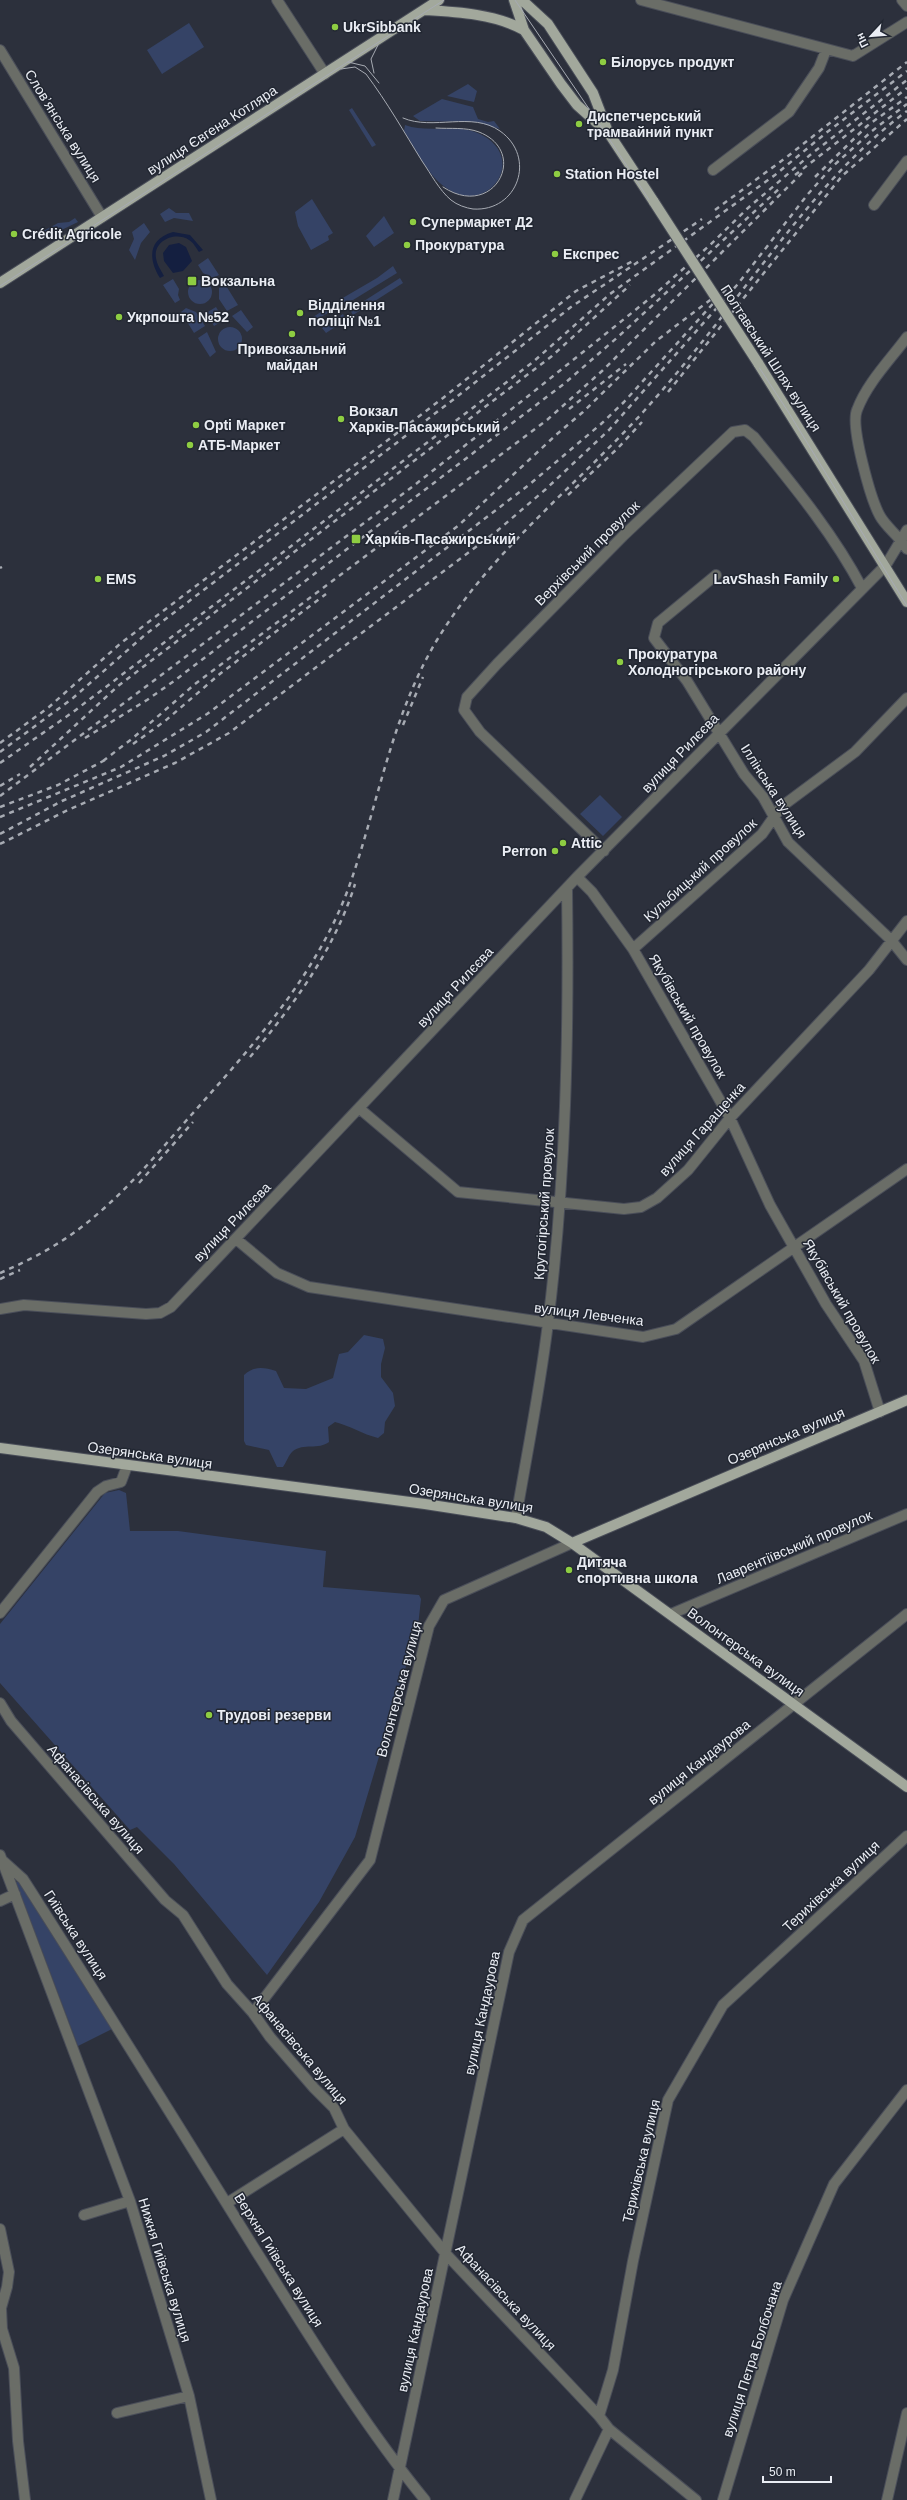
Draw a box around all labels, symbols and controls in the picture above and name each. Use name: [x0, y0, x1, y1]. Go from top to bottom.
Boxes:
north arrow: [851, 16, 891, 56]
place label: UkrSibbank: [343, 19, 421, 35]
marker: UkrSibbank: [330, 22, 340, 32]
text: Пн: [853, 31, 871, 50]
place label: Білорусь продукт: [611, 54, 735, 70]
marker: Білорусь продукт: [598, 57, 608, 67]
street label: Слов’янська вулиця: [22, 67, 104, 185]
street label: вулиця Євгена Котляра: [144, 82, 280, 178]
place label: Диспетчерський трамвайний пункт: [587, 108, 714, 140]
marker: Диспетчерський трамвайний пункт: [574, 119, 584, 129]
place label: Station Hostel: [565, 166, 659, 182]
marker: Station Hostel: [552, 169, 562, 179]
place label: Супермаркет Д2: [421, 214, 533, 230]
marker: Супермаркет Д2: [408, 217, 418, 227]
place label: Crédit Agricole: [22, 226, 122, 242]
marker: Crédit Agricole: [9, 229, 19, 239]
place label: Прокуратура: [415, 237, 504, 253]
marker: Прокуратура: [402, 240, 412, 250]
place label: Експрес: [563, 246, 620, 262]
marker: Експрес: [550, 249, 560, 259]
place label: Вокзальна: [201, 273, 275, 289]
marker: Вокзальна: [186, 275, 198, 287]
street label: Полтавський Шлях вулиця: [717, 282, 825, 434]
place label: Відділення поліції №1: [308, 297, 385, 329]
marker: Відділення поліції №1: [295, 308, 305, 318]
place label: Укрпошта №52: [127, 309, 229, 325]
marker: Укрпошта №52: [114, 312, 124, 322]
marker: Привокзальний майдан: [287, 329, 297, 339]
place label: Привокзальний майдан: [238, 341, 346, 373]
place label: Вокзал Харків-Пасажирський: [349, 403, 500, 435]
marker: Вокзал Харків-Пасажирський: [336, 414, 346, 424]
place label: Opti Маркет: [204, 417, 286, 433]
marker: Opti Маркет: [191, 420, 201, 430]
place label: АТБ-Маркет: [198, 437, 280, 453]
marker: АТБ-Маркет: [185, 440, 195, 450]
street label: Верхівський провулок: [531, 497, 643, 609]
place label: Харків-Пасажирський: [365, 531, 516, 547]
marker: Харків-Пасажирський: [350, 533, 362, 545]
place label: EMS: [106, 571, 136, 587]
place label: LavShash Family: [714, 571, 828, 587]
marker: EMS: [93, 574, 103, 584]
marker: LavShash Family: [831, 574, 841, 584]
place label: Прокуратура Холодногірського району: [628, 646, 806, 678]
marker: Прокуратура Холодногірського району: [615, 657, 625, 667]
street label: вулиця Рилєєва: [638, 710, 722, 796]
street label: Іллінська вулиця: [738, 741, 810, 841]
street label: Кульбицький провулок: [640, 815, 760, 925]
place label: Attic: [571, 835, 602, 851]
marker: Attic: [558, 838, 568, 848]
place label: Perron: [502, 843, 547, 859]
marker: Perron: [550, 846, 560, 856]
street label: вулиця Рилєєва: [414, 943, 496, 1030]
street label: Якубівський провулок: [646, 951, 731, 1082]
street label: вулиця Гаращенка: [656, 1079, 748, 1179]
street label: Крутогірський провулок: [531, 1127, 557, 1280]
street label: вулиця Рилєєва: [190, 1179, 274, 1265]
street label: Якубівський провулок: [800, 1236, 885, 1367]
street label: вулиця Левченка: [533, 1299, 645, 1329]
street label: Озерянська вулиця: [725, 1404, 847, 1468]
street label: Озерянська вулиця: [87, 1438, 213, 1472]
street label: Озерянська вулиця: [408, 1480, 534, 1516]
street label: Лаврентіївський провулок: [714, 1507, 875, 1587]
place label: Дитяча спортивна школа: [577, 1554, 698, 1586]
marker: Дитяча спортивна школа: [564, 1565, 574, 1575]
street label: Волонтерська вулиця: [685, 1604, 807, 1700]
street label: Волонтерська вулиця: [373, 1619, 425, 1759]
place label: Трудові резерви: [217, 1707, 331, 1723]
marker: Трудові резерви: [204, 1710, 214, 1720]
street label: вулиця Кандаурова: [645, 1716, 753, 1808]
street label: Афанасівська вулиця: [44, 1741, 148, 1857]
street label: Терихівська вулиця: [779, 1837, 883, 1935]
street label: Гиївська вулиця: [41, 1887, 111, 1983]
street label: вулиця Кандаурова: [461, 1949, 503, 2076]
street label: Афанасівська вулиця: [249, 1990, 351, 2108]
street label: Терихівська вулиця: [619, 2098, 663, 2224]
street label: Верхня Гиївська вулиця: [231, 2190, 327, 2330]
street label: Нижня Гиївська вулиця: [135, 2196, 195, 2344]
street label: Афанасівська вулиця: [453, 2241, 559, 2353]
street label: вулиця Кандаурова: [394, 2266, 436, 2393]
street label: вулиця Петра Болбочана: [719, 2279, 785, 2439]
scale bar: [763, 2458, 831, 2484]
text: 50 m: [769, 2465, 796, 2479]

